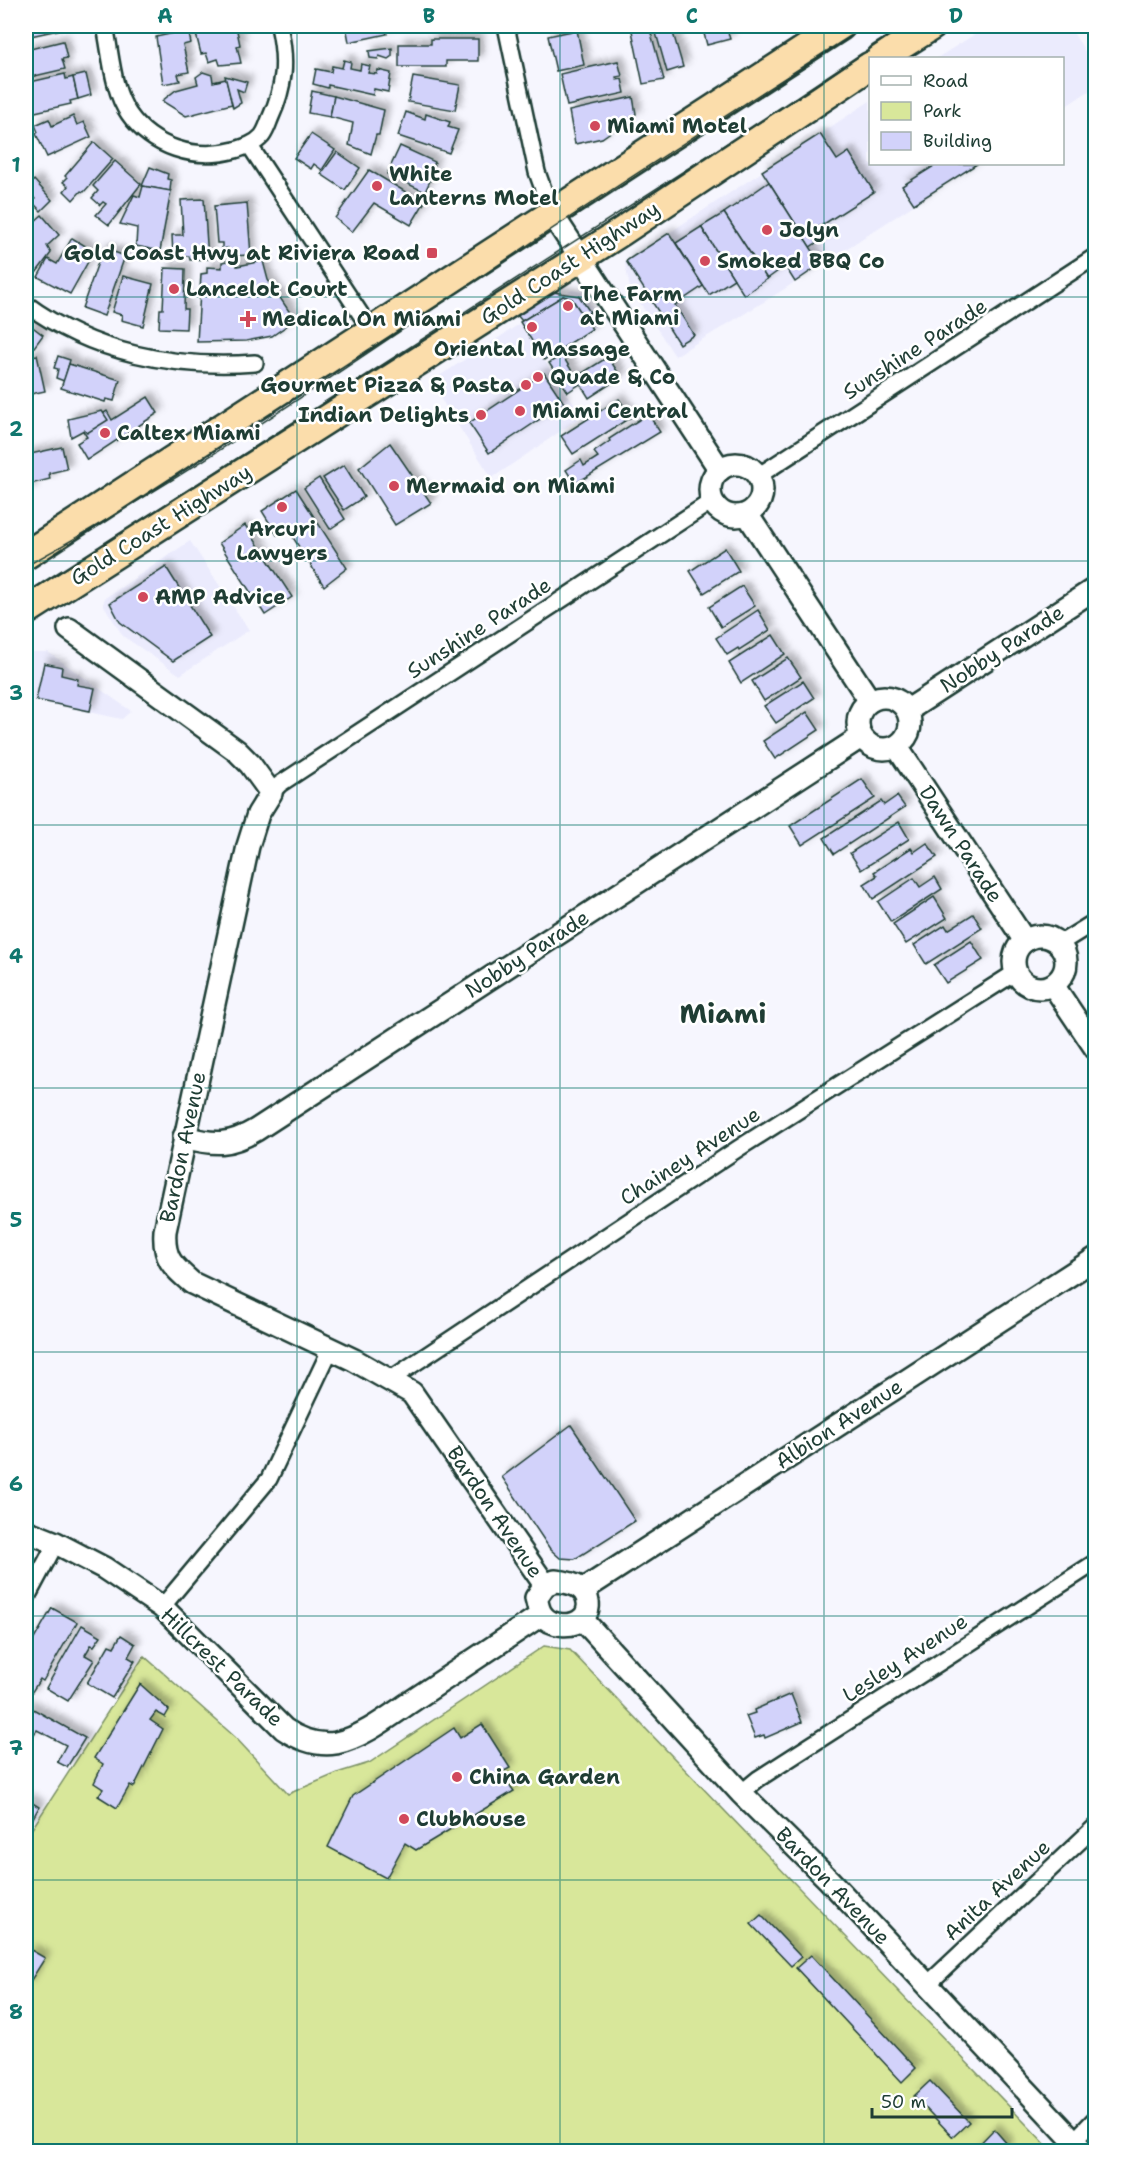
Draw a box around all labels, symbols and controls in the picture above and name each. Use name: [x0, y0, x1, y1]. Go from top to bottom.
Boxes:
text: A: [157, 3, 173, 29]
text: B: [423, 3, 435, 29]
text: C: [686, 3, 698, 29]
text: D: [949, 3, 963, 29]
legend: [869, 57, 1064, 165]
text: Road: [923, 69, 968, 93]
text: Park: [923, 99, 962, 123]
place label: Miami Motel: [607, 112, 747, 140]
marker: Miami Motel: [588, 119, 602, 133]
text: Building: [923, 129, 992, 153]
text: 1: [11, 152, 21, 178]
place label: White Lanterns Motel: [389, 160, 559, 212]
marker: White Lanterns Motel: [370, 179, 384, 193]
street label: Gold Coast Highway: [475, 195, 665, 331]
place label: Jolyn: [779, 216, 839, 244]
marker: Jolyn: [760, 223, 774, 237]
place label: Gold Coast Hwy at Riviera Road: [64, 239, 420, 267]
marker: Gold Coast Hwy at Riviera Road: [425, 246, 439, 260]
place label: Smoked BBQ Co: [717, 247, 885, 275]
marker: Smoked BBQ Co: [698, 254, 712, 268]
place label: Lancelot Court: [186, 275, 348, 303]
place label: The Farm at Miami: [580, 280, 682, 332]
marker: Lancelot Court: [167, 282, 181, 296]
street label: Sunshine Parade: [838, 292, 992, 406]
marker: The Farm at Miami: [561, 299, 575, 313]
place label: Medical On Miami: [262, 305, 461, 333]
marker: Medical On Miami: [239, 310, 257, 328]
marker: Oriental Massage: [525, 320, 539, 334]
place label: Oriental Massage: [434, 335, 630, 363]
place label: Quade & Co: [550, 363, 675, 391]
marker: Quade & Co: [531, 370, 545, 384]
place label: Gourmet Pizza & Pasta: [260, 371, 515, 399]
marker: Gourmet Pizza & Pasta: [519, 378, 533, 392]
place label: Miami Central: [532, 397, 688, 425]
place label: Indian Delights: [298, 401, 469, 429]
marker: Miami Central: [513, 404, 527, 418]
marker: Indian Delights: [474, 408, 488, 422]
text: 2: [9, 416, 23, 442]
place label: Caltex Miami: [117, 419, 261, 447]
marker: Caltex Miami: [98, 426, 112, 440]
street label: Gold Coast Highway: [65, 458, 257, 592]
place label: Mermaid on Miami: [406, 472, 615, 500]
marker: Mermaid on Miami: [387, 479, 401, 493]
marker: Arcuri Lawyers: [275, 500, 289, 514]
place label: Arcuri Lawyers: [236, 515, 328, 567]
street label: Sunshine Parade: [402, 571, 556, 685]
place label: AMP Advice: [155, 583, 286, 611]
marker: AMP Advice: [136, 590, 150, 604]
street label: Nobby Parade: [935, 598, 1069, 700]
text: 3: [9, 680, 23, 706]
street label: Dawn Parade: [913, 780, 1009, 908]
street label: Nobby Parade: [460, 903, 594, 1005]
text: 4: [9, 943, 23, 969]
district label: Miami: [679, 995, 767, 1032]
street label: Bardon Avenue: [153, 1069, 213, 1225]
street label: Chainey Avenue: [615, 1100, 765, 1212]
text: 5: [10, 1207, 22, 1233]
street label: Albion Avenue: [770, 1372, 908, 1476]
street label: Bardon Avenue: [440, 1440, 550, 1584]
text: 6: [9, 1471, 23, 1497]
street label: Hillcrest Parade: [155, 1601, 289, 1733]
street label: Lesley Avenue: [837, 1607, 973, 1709]
text: 7: [9, 1735, 23, 1761]
place label: China Garden: [469, 1763, 620, 1791]
marker: China Garden: [450, 1770, 464, 1784]
place label: Clubhouse: [416, 1805, 526, 1833]
marker: Clubhouse: [397, 1812, 411, 1826]
street label: Bardon Avenue: [770, 1821, 896, 1951]
street label: Anita Avenue: [938, 1833, 1056, 1947]
text: 8: [9, 1999, 23, 2025]
scale bar: [872, 2081, 1012, 2119]
text: 50 m: [881, 2090, 926, 2114]

